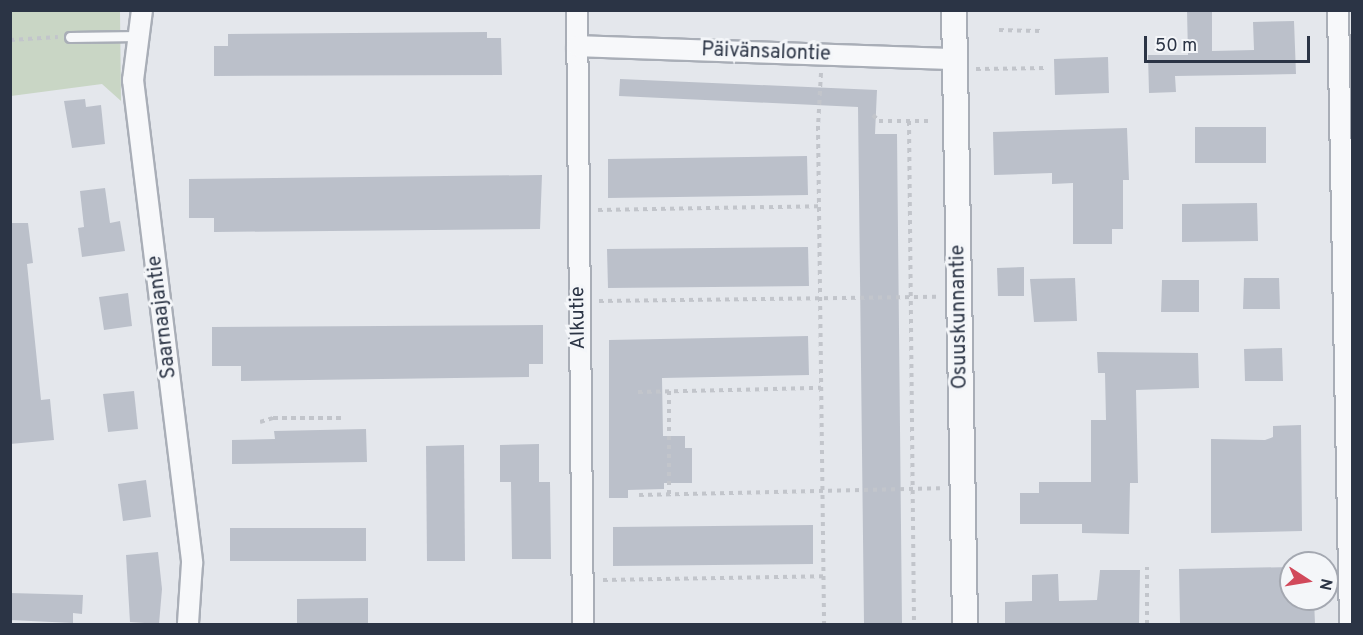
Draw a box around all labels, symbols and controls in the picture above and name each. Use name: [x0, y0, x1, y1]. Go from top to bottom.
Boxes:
scale bar: [1147, 24, 1314, 62]
text: 50 m: [1155, 35, 1197, 58]
street label: Päivänsalontie: [701, 39, 831, 67]
street label: Osuuskunnantie: [947, 245, 973, 389]
street label: Saarnaajantie: [144, 254, 182, 380]
street label: Alkutie: [566, 286, 592, 350]
north arrow: [1279, 551, 1339, 611]
text: N: [1314, 577, 1336, 592]

